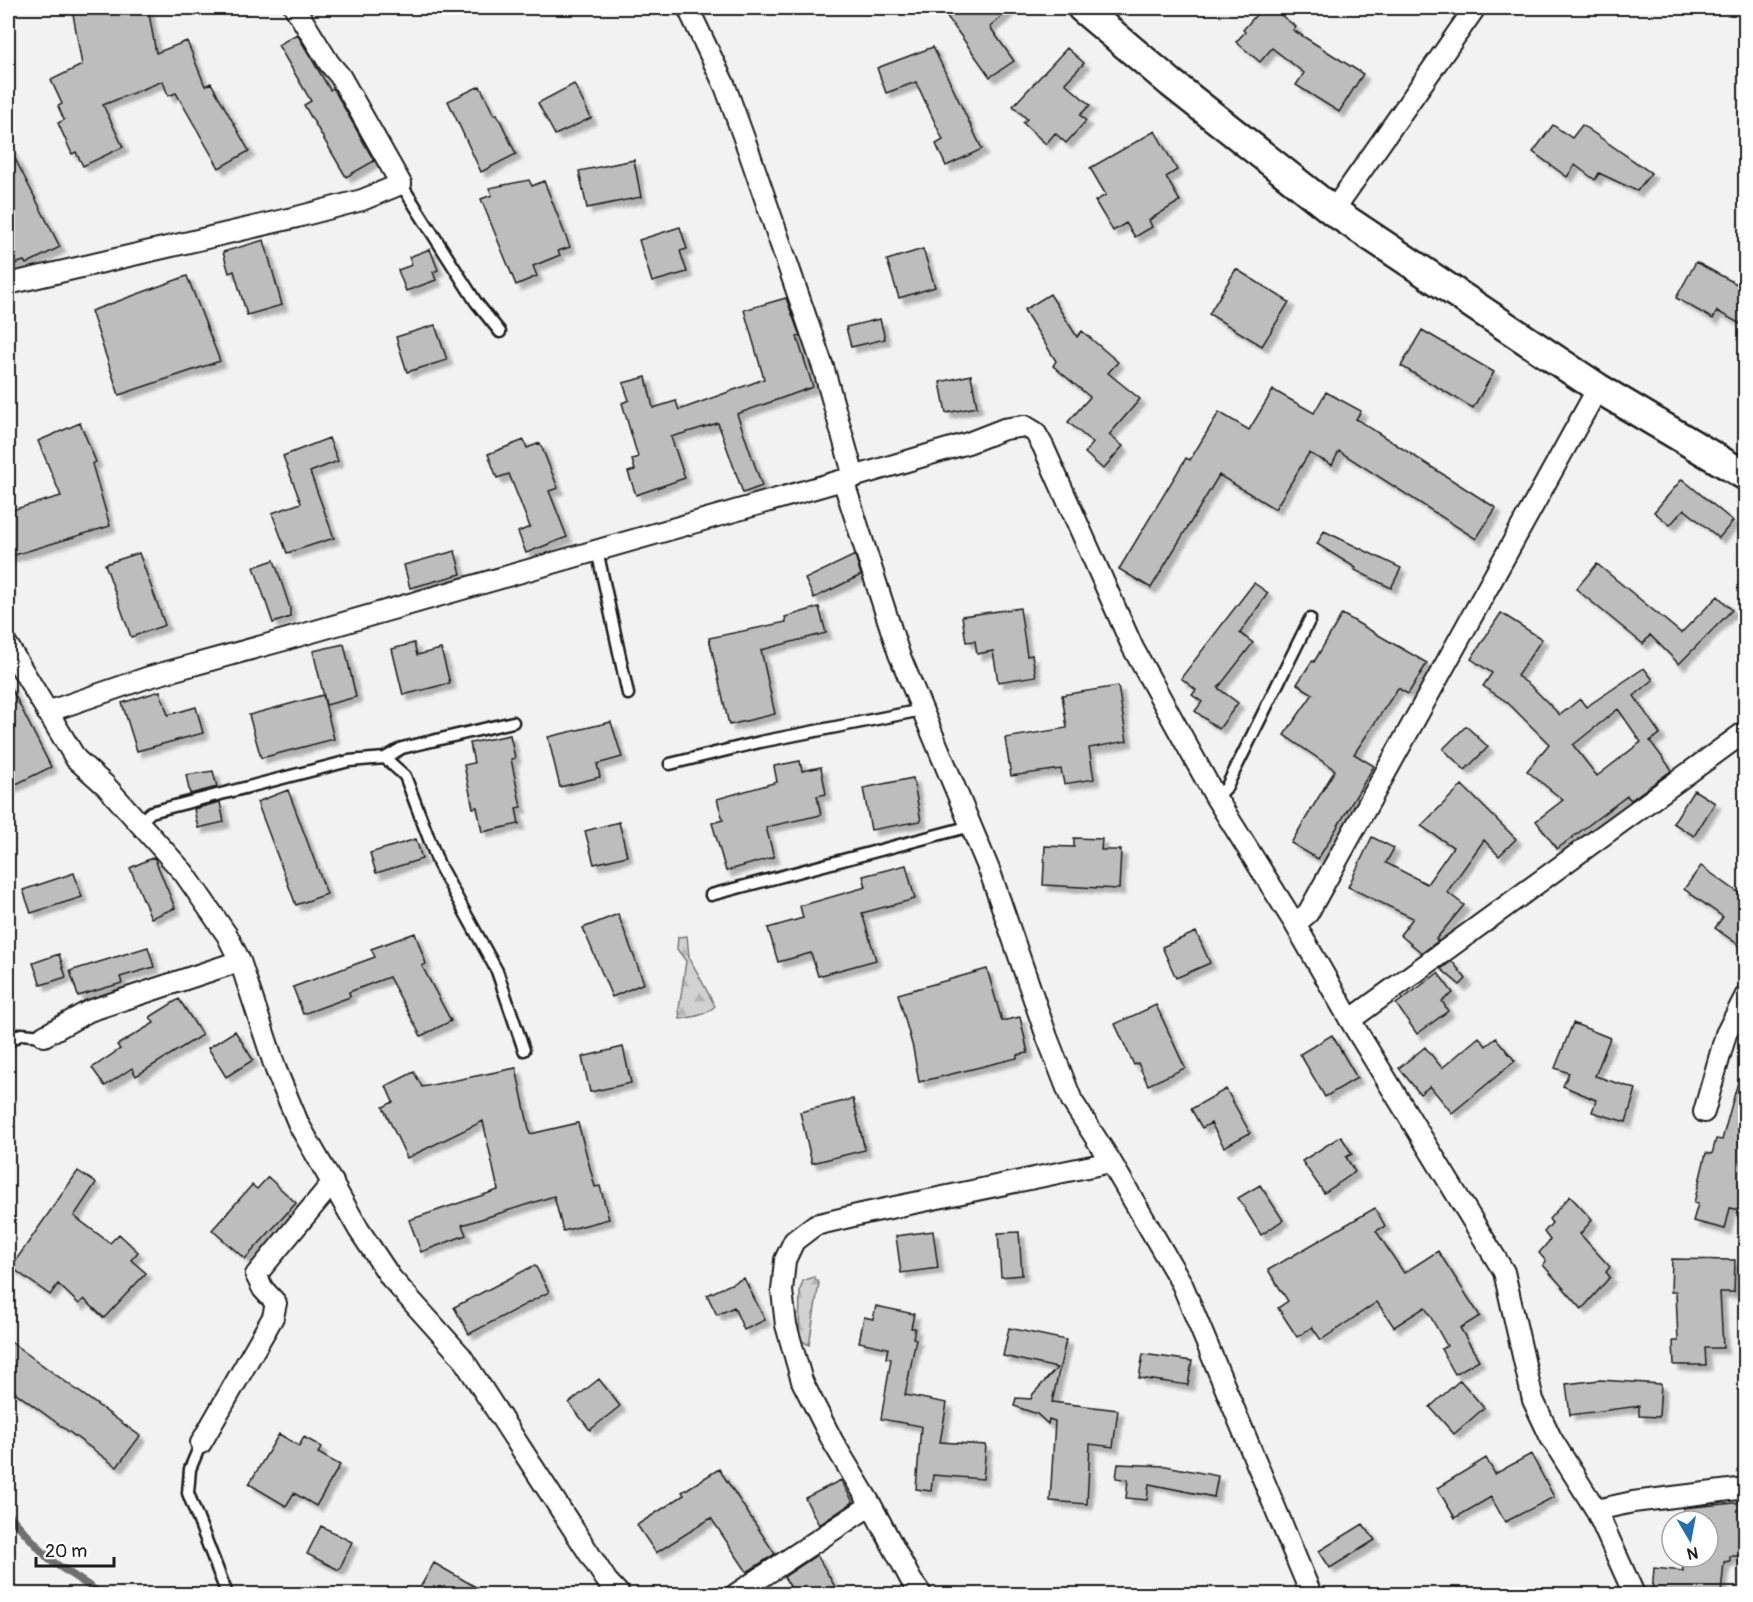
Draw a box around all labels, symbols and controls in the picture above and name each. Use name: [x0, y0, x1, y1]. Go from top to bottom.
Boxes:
north arrow: [1660, 1509, 1720, 1569]
scale bar: [36, 1530, 114, 1568]
text: 20 m: [45, 1540, 87, 1563]
text: N: [1685, 1542, 1699, 1564]

